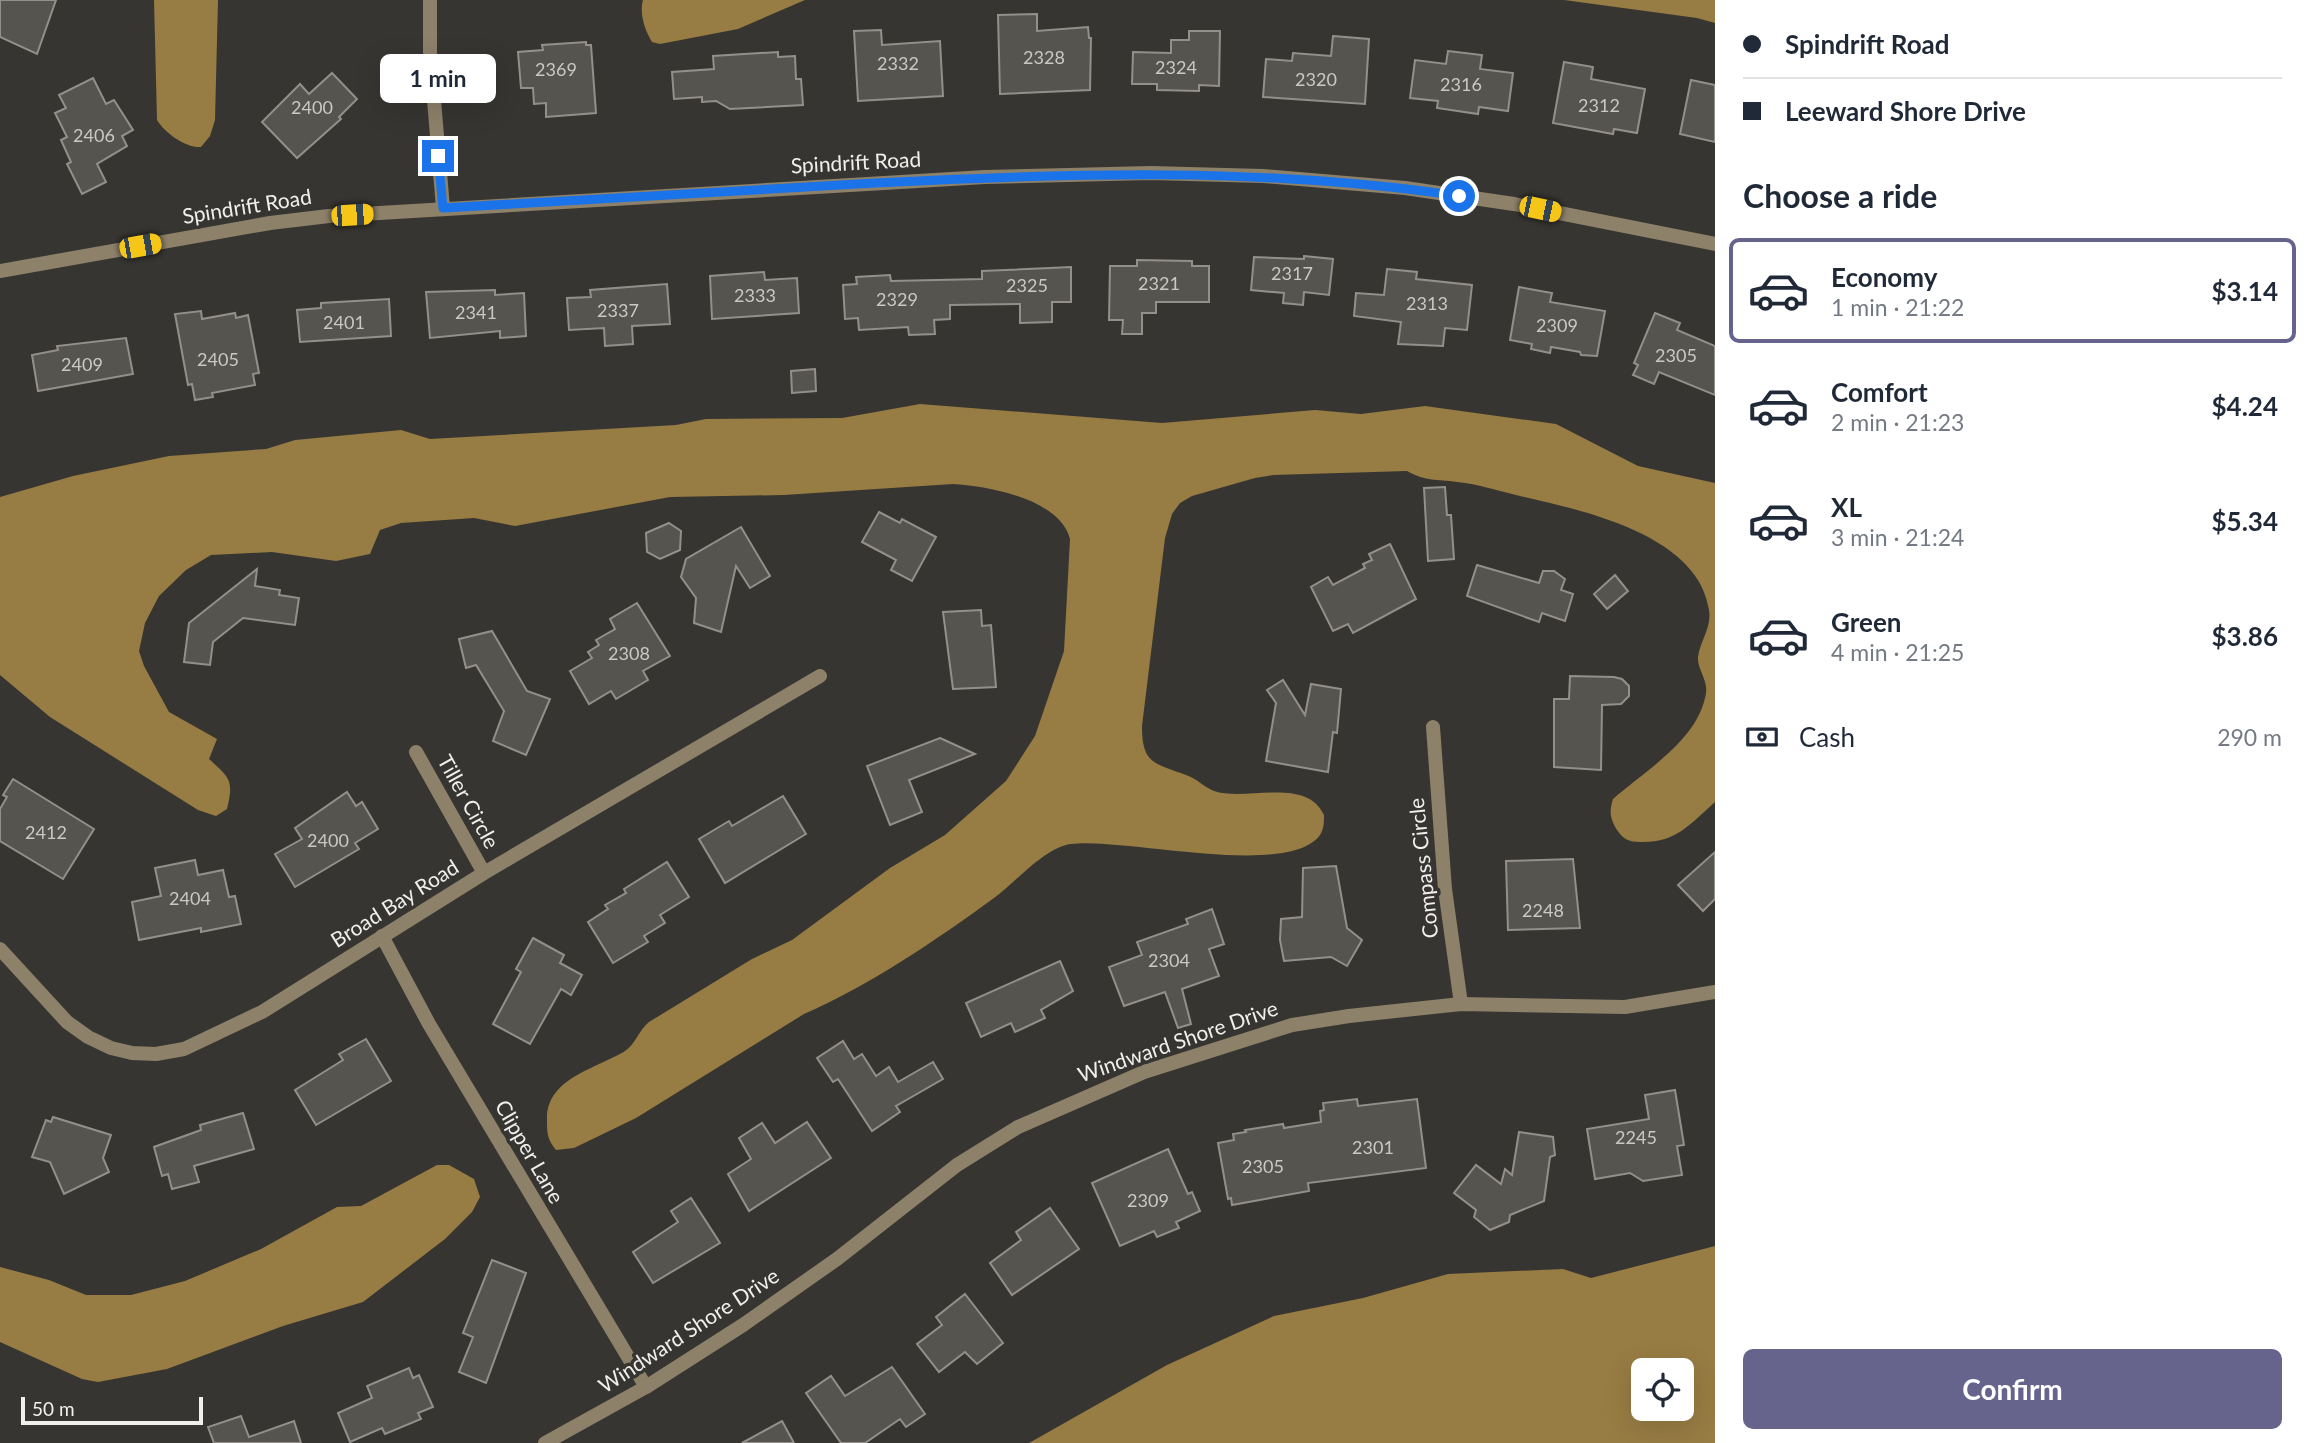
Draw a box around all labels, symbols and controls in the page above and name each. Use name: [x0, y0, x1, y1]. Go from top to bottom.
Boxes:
text: Spindrift Road: [1785, 28, 1950, 60]
house number: 2328: [1023, 46, 1065, 68]
house number: 2332: [877, 52, 919, 74]
callout: 1 min: [380, 54, 496, 104]
house number: 2324: [1155, 56, 1197, 78]
house number: 2369: [535, 58, 577, 80]
text: 1 min: [409, 64, 467, 92]
house number: 2320: [1295, 68, 1337, 90]
house number: 2316: [1440, 73, 1482, 95]
house number: 2312: [1578, 94, 1620, 116]
text: Leeward Shore Drive: [1785, 95, 2026, 127]
house number: 2400: [291, 96, 333, 118]
house number: 2406: [73, 124, 115, 146]
route end: [422, 140, 454, 172]
street label: Spindrift Road: [790, 146, 922, 177]
text: Choose a ride: [1743, 176, 1937, 215]
route start: [1443, 180, 1475, 212]
street label: Spindrift Road: [180, 183, 313, 228]
car: [1518, 194, 1563, 224]
car: [331, 203, 374, 227]
car: [118, 232, 163, 260]
icon: car: [1747, 259, 1810, 322]
text: Economy: [1831, 261, 1937, 293]
house number: 2317: [1271, 262, 1313, 284]
house number: 2321: [1138, 272, 1180, 294]
house number: 2325: [1006, 274, 1048, 296]
text: $3.14: [2212, 275, 2278, 307]
house number: 2333: [734, 284, 776, 306]
house number: 2329: [876, 288, 918, 310]
house number: 2313: [1406, 292, 1448, 314]
text: 1 min · 21:22: [1831, 293, 1964, 321]
house number: 2337: [597, 299, 639, 321]
house number: 2341: [455, 301, 497, 323]
house number: 2401: [323, 311, 365, 333]
house number: 2309: [1536, 314, 1578, 336]
house number: 2305: [1655, 344, 1697, 366]
house number: 2405: [197, 348, 239, 370]
house number: 2409: [61, 353, 103, 375]
icon: car: [1747, 374, 1810, 437]
text: Comfort: [1831, 376, 1928, 408]
text: $4.24: [2212, 390, 2278, 422]
text: 2 min · 21:23: [1831, 408, 1964, 436]
icon: car: [1747, 489, 1810, 552]
text: XL: [1831, 491, 1862, 523]
text: $5.34: [2212, 505, 2278, 537]
text: 3 min · 21:24: [1831, 523, 1964, 551]
icon: car: [1747, 604, 1810, 667]
text: Green: [1831, 606, 1901, 638]
text: $3.86: [2212, 620, 2278, 652]
text: 4 min · 21:25: [1831, 638, 1964, 666]
house number: 2308: [608, 642, 650, 664]
icon: cash: [1743, 718, 1781, 756]
text: Cash: [1799, 721, 1855, 753]
text: 290 m: [2217, 723, 2282, 751]
street label: Tiller Circle: [433, 750, 505, 853]
street label: Compass Circle: [1403, 797, 1442, 940]
house number: 2412: [25, 821, 67, 843]
house number: 2400: [307, 829, 349, 851]
street label: Broad Bay Road: [326, 853, 463, 952]
house number: 2404: [169, 887, 211, 909]
house number: 2248: [1522, 899, 1564, 921]
house number: 2304: [1148, 949, 1190, 971]
street label: Windward Shore Drive: [1074, 995, 1281, 1087]
street label: Clipper Lane: [491, 1095, 570, 1207]
house number: 2245: [1615, 1126, 1657, 1148]
house number: 2301: [1352, 1136, 1394, 1158]
house number: 2305: [1242, 1155, 1284, 1177]
house number: 2309: [1127, 1189, 1169, 1211]
street label: Windward Shore Drive: [593, 1262, 783, 1397]
button: Confirm: [1743, 1349, 2282, 1429]
map controls: [1631, 1358, 1694, 1421]
button: locate: [1631, 1358, 1694, 1421]
scale bar: [21, 1394, 203, 1426]
text: 50 m: [32, 1397, 75, 1420]

